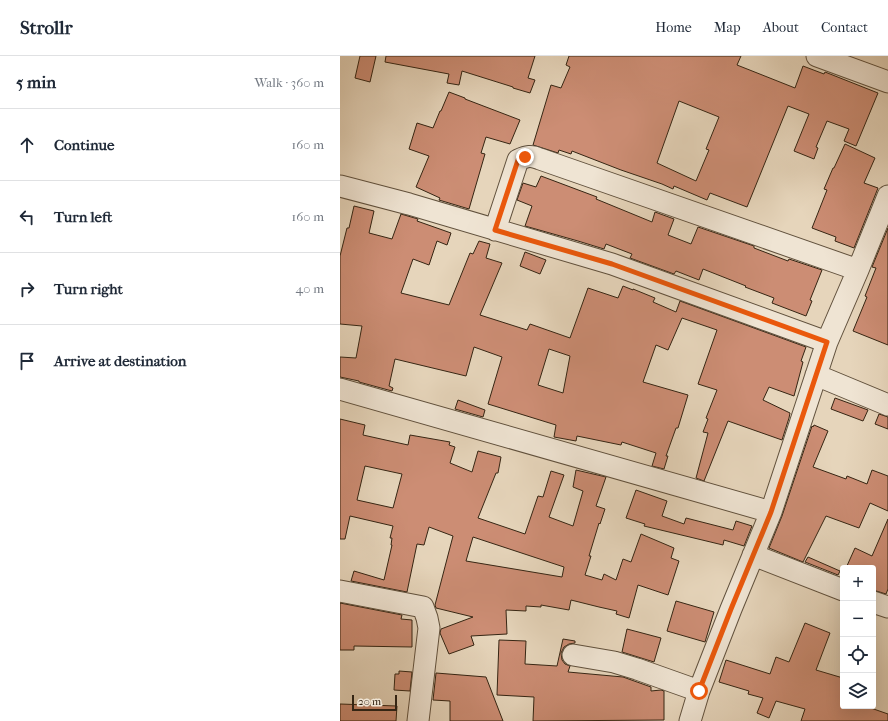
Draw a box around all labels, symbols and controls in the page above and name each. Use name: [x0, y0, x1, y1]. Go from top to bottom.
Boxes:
text: Strollr: [20, 17, 73, 39]
text: Home: [655, 19, 692, 36]
text: Map: [714, 19, 741, 36]
text: About: [763, 19, 799, 36]
text: Contact: [821, 19, 868, 36]
text: 5 min: [16, 72, 56, 92]
text: Walk · 360 m: [254, 75, 324, 90]
icon: ahead: [16, 134, 38, 156]
text: Continue: [54, 136, 114, 154]
text: 160 m: [292, 137, 324, 152]
route end: [516, 148, 534, 166]
icon: left: [16, 206, 38, 228]
text: Turn left: [54, 208, 112, 226]
text: 160 m: [292, 209, 324, 224]
icon: right: [16, 278, 38, 300]
text: Turn right: [54, 280, 123, 298]
text: 40 m: [296, 281, 324, 296]
icon: arrive: [16, 350, 38, 372]
text: Arrive at destination: [54, 352, 186, 370]
map controls: [840, 565, 876, 709]
button: +: [840, 565, 876, 601]
button: −: [840, 601, 876, 637]
button: locate: [840, 637, 876, 673]
button: layers: [840, 673, 876, 709]
route start: [690, 682, 708, 700]
scale bar: [352, 693, 397, 712]
text: 20 m: [358, 695, 381, 708]

